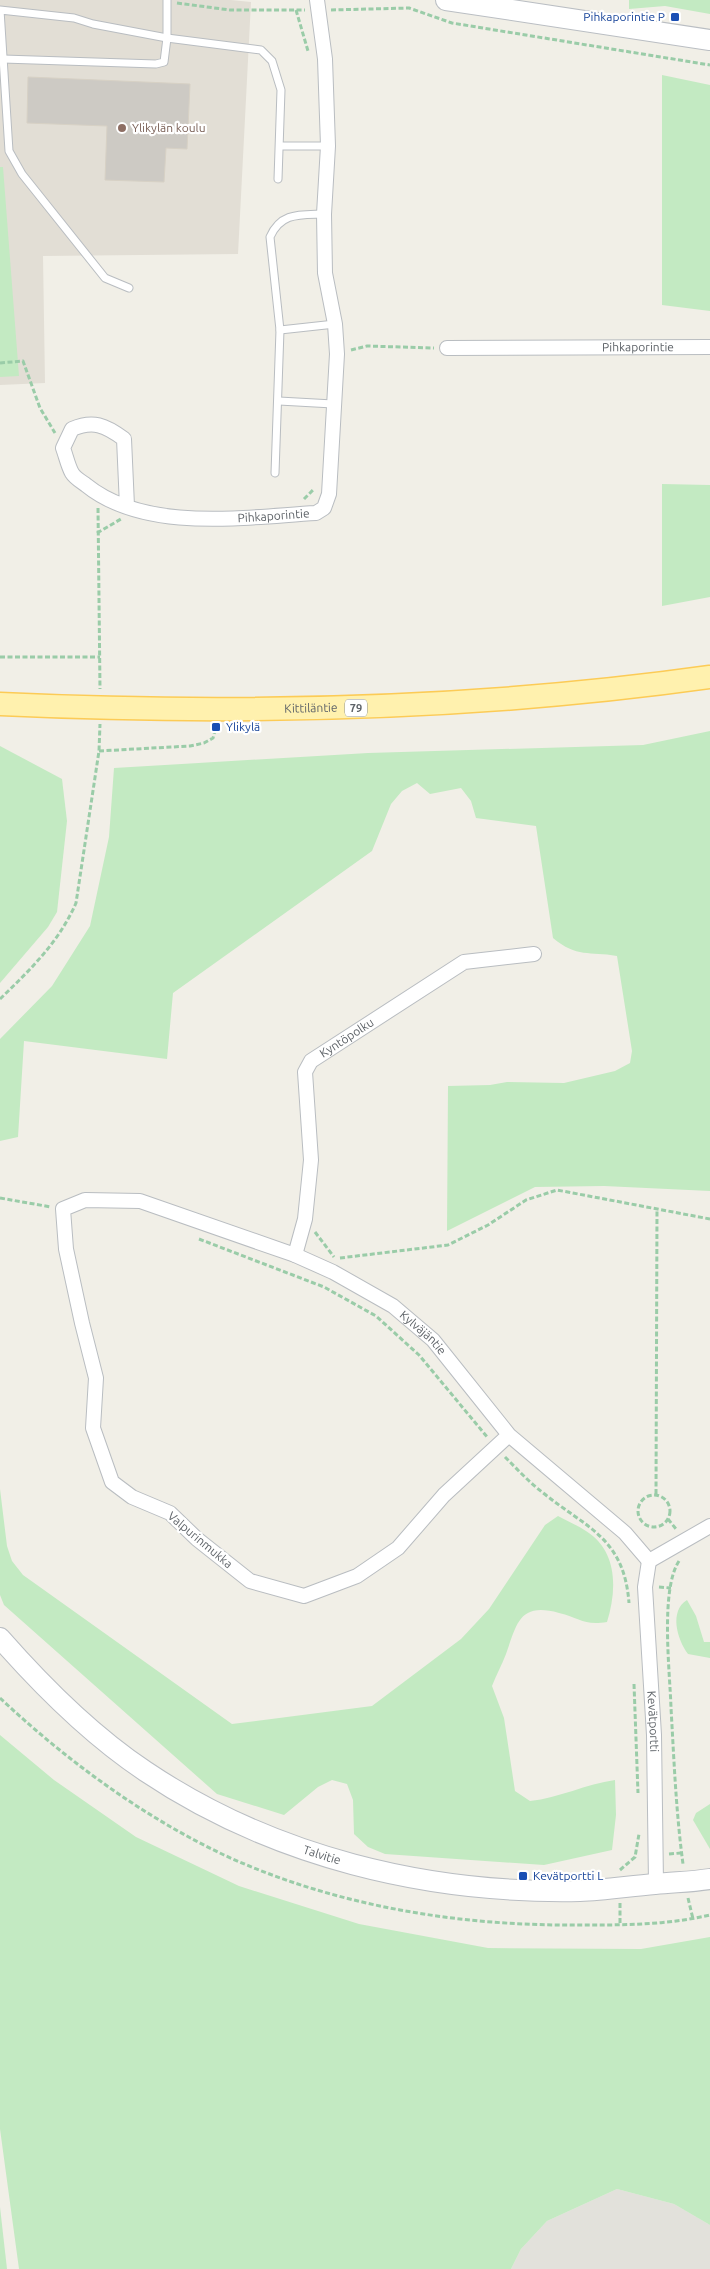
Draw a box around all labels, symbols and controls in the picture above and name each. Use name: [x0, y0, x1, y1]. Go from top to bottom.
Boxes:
place label: Pihkaporintie P: [583, 10, 665, 23]
marker: Pihkaporintie P: [669, 11, 681, 23]
place label: Ylikylän koulu: [132, 121, 206, 134]
marker: Ylikylän koulu: [116, 122, 128, 134]
street label: Pihkaporintie: [602, 340, 674, 353]
street label: Pihkaporintie: [237, 506, 310, 524]
road number: 79: [345, 700, 367, 716]
street label: Kittiläntie: [284, 701, 338, 715]
place label: Ylikylä: [226, 720, 260, 733]
marker: Ylikylä: [210, 721, 222, 733]
street label: Kyntöpolku: [317, 1015, 376, 1060]
street label: Kylväjäntie: [398, 1308, 449, 1357]
street label: Valpurinmukka: [165, 1509, 235, 1570]
street label: Kevätportti: [645, 1690, 661, 1752]
street label: Talvitie: [302, 1843, 342, 1867]
place label: Kevätportti L: [533, 1869, 603, 1882]
marker: Kevätportti L: [517, 1870, 529, 1882]

